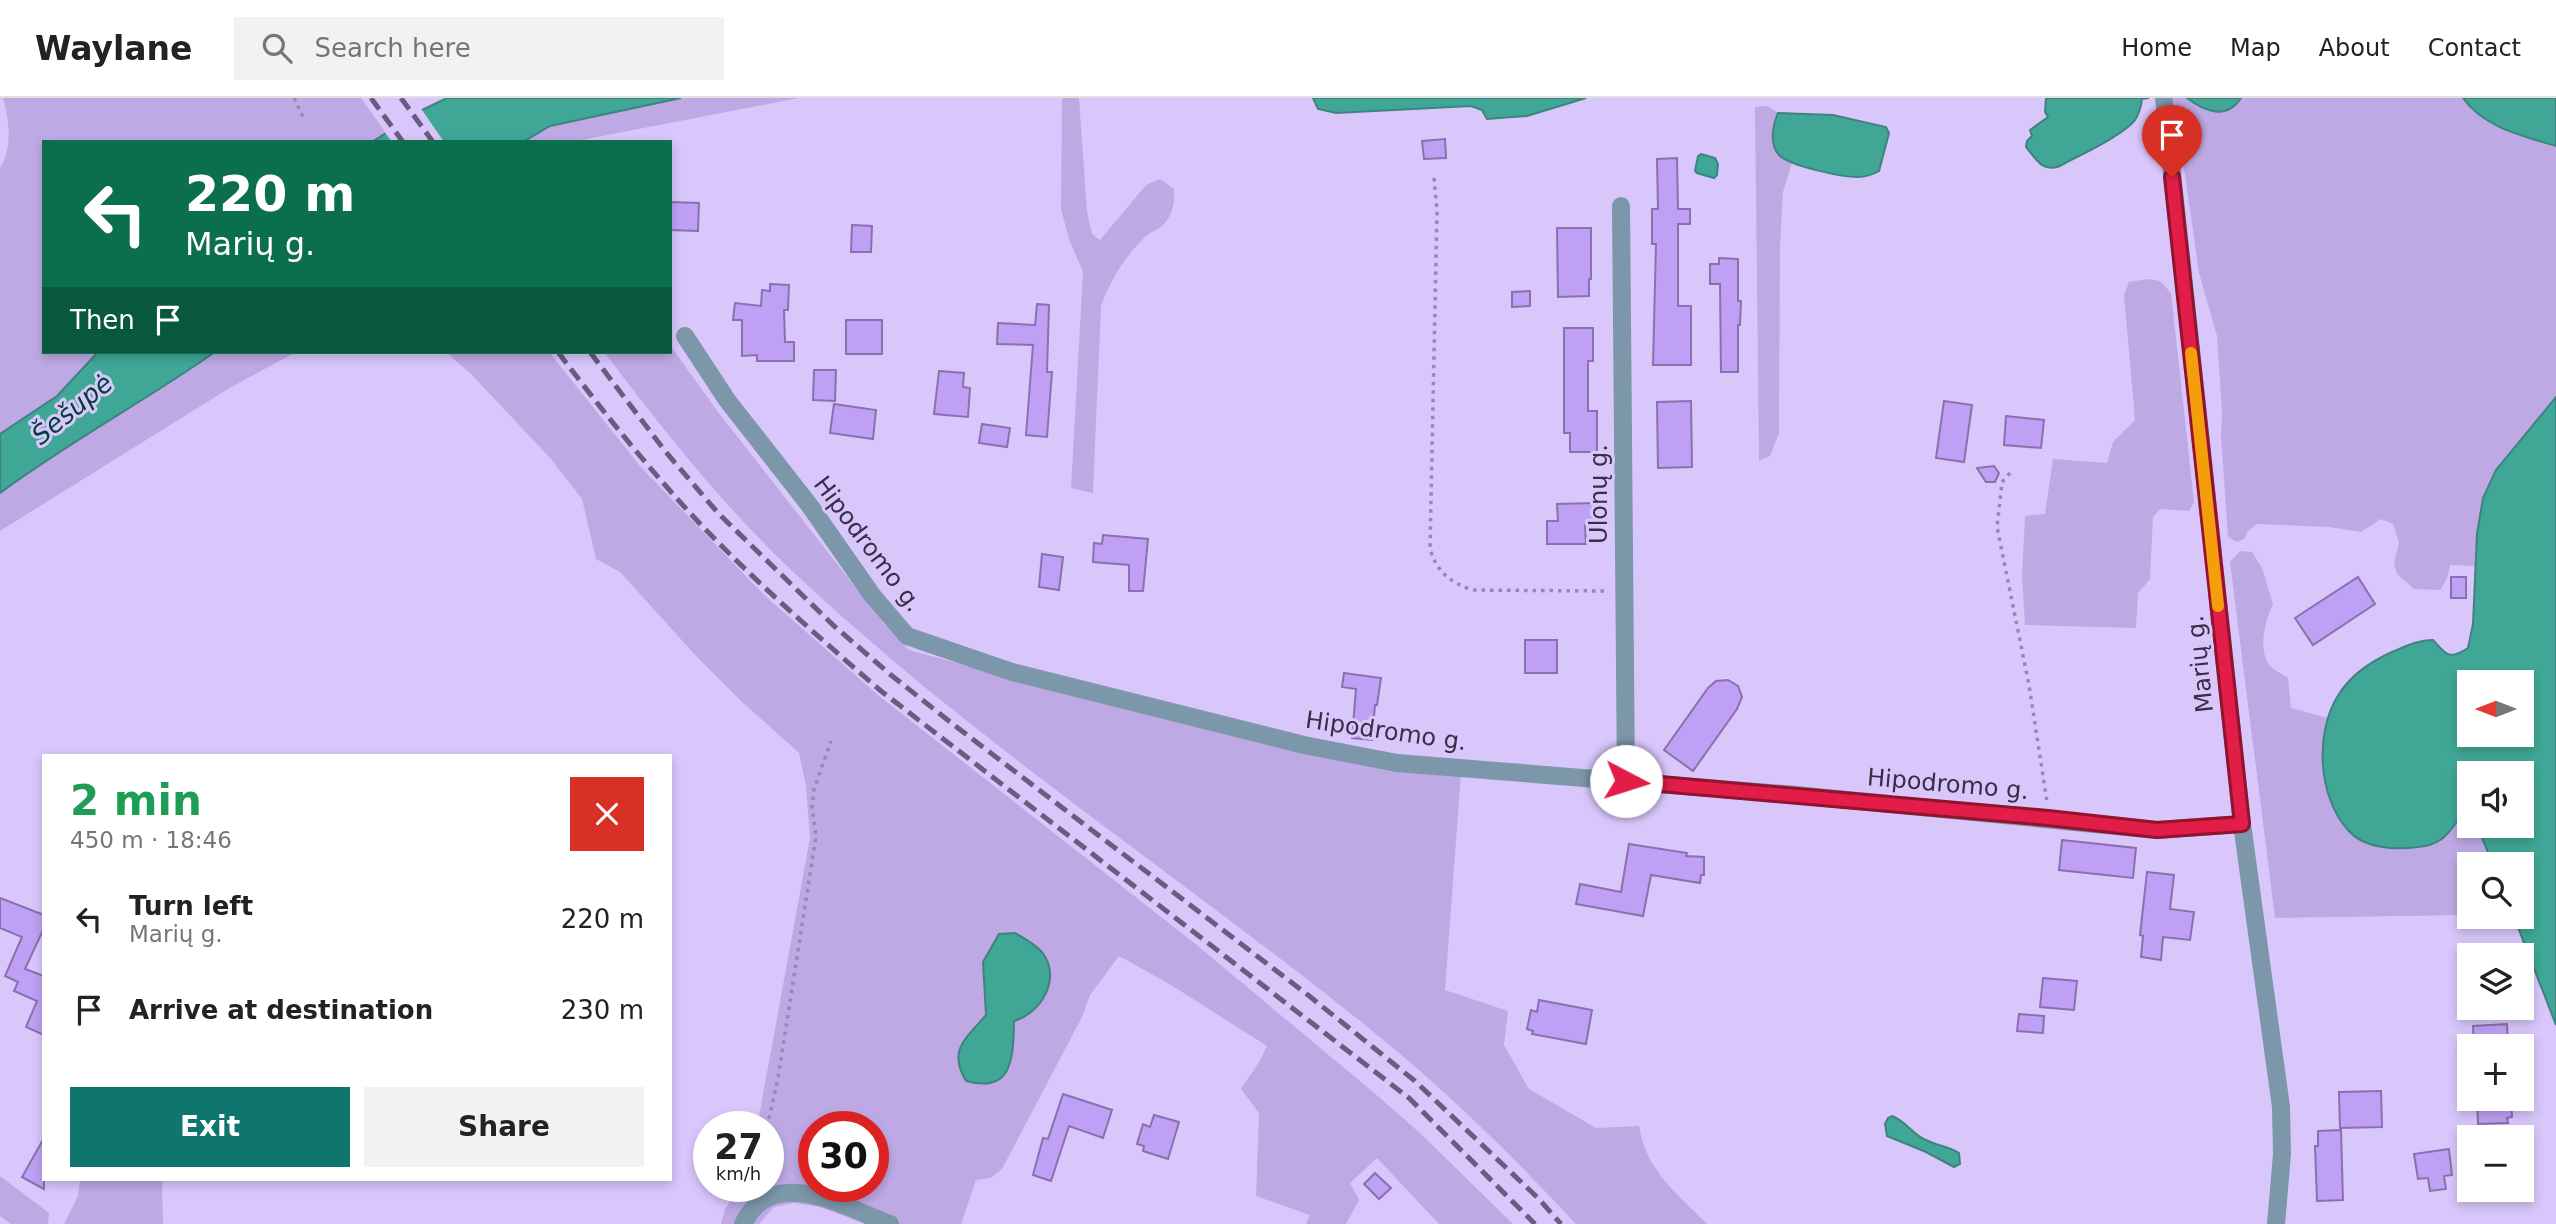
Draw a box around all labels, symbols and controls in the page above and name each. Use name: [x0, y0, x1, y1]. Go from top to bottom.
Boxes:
search box: [234, 17, 724, 80]
text: Waylane: [35, 29, 192, 68]
icon: search: [258, 29, 296, 67]
text: Search here: [314, 33, 471, 63]
text: Home: [2121, 34, 2192, 62]
text: Map: [2230, 34, 2281, 62]
text: About: [2319, 34, 2390, 62]
text: Contact: [2428, 34, 2521, 62]
pin: [2142, 105, 2202, 177]
icon: arrive: [2153, 116, 2191, 154]
text: 220 m: [185, 166, 355, 223]
icon: left: [70, 168, 161, 259]
text: Marių g.: [185, 225, 315, 263]
icon: arrive: [149, 301, 187, 339]
text: Then: [70, 305, 135, 335]
water label: Šešupė: [25, 367, 118, 451]
street label: Ulonų g.: [1585, 444, 1613, 544]
street label: Hipodromo g.: [808, 471, 928, 617]
street label: Marių g.: [2181, 614, 2219, 714]
north arrow: [2457, 670, 2534, 747]
map controls: [2457, 670, 2534, 1202]
street label: Hipodromo g.: [1304, 706, 1468, 756]
position arrow: [1589, 744, 1663, 818]
button: sound: [2457, 761, 2534, 838]
street label: Hipodromo g.: [1866, 763, 2030, 805]
text: 2 min: [70, 776, 202, 825]
button: close: [570, 777, 644, 851]
text: 450 m · 18:46: [70, 827, 232, 853]
button: search: [2457, 852, 2534, 929]
text: Turn left: [129, 891, 253, 921]
icon: left: [70, 900, 108, 938]
text: 220 m: [561, 904, 644, 934]
text: Marių g.: [129, 921, 223, 947]
button: layers: [2457, 943, 2534, 1020]
icon: arrive: [70, 991, 108, 1029]
text: Arrive at destination: [129, 995, 433, 1025]
text: 230 m: [561, 995, 644, 1025]
button: +: [2457, 1034, 2534, 1111]
button: Exit: [70, 1087, 350, 1167]
button: Share: [364, 1087, 644, 1167]
speed limit sign: 30: [798, 1111, 889, 1202]
button: −: [2457, 1125, 2534, 1202]
text: 27: [714, 1127, 763, 1167]
text: km/h: [716, 1163, 761, 1184]

